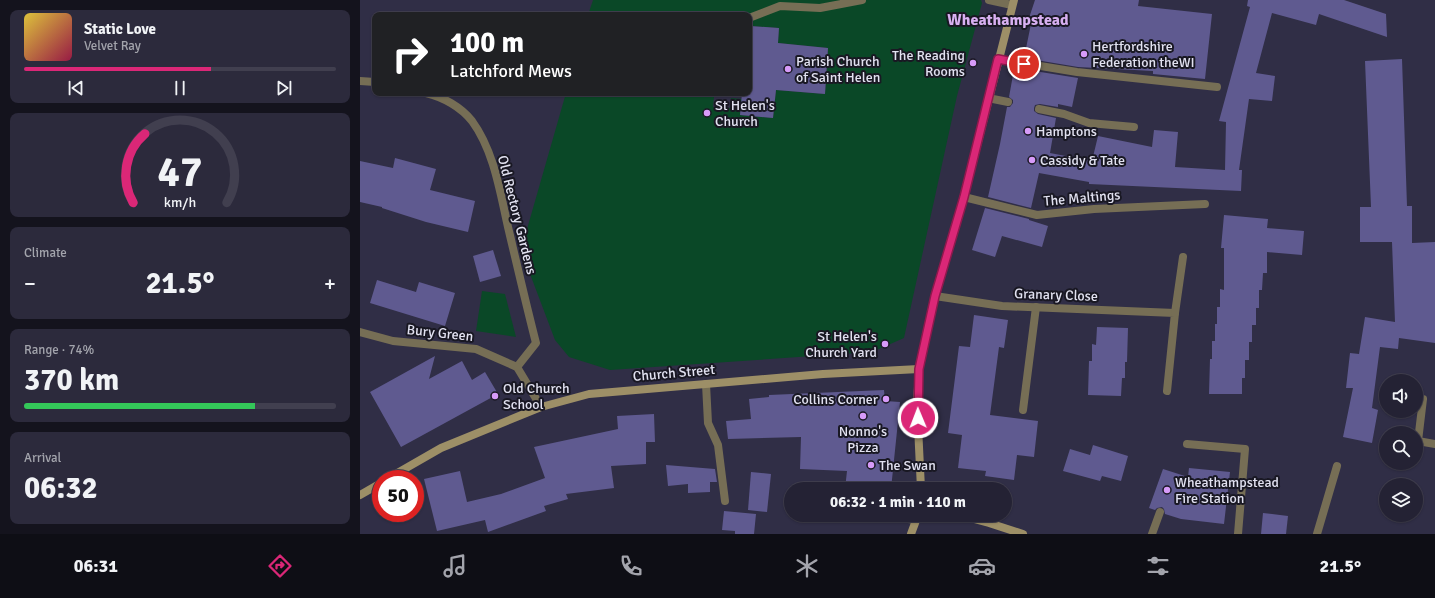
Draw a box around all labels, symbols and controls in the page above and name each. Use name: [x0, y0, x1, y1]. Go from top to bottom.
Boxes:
district label: Wheathampstead: [947, 10, 1069, 30]
text: Static Love: [84, 20, 156, 38]
text: 100 m: [450, 26, 524, 60]
icon: right: [384, 28, 436, 80]
text: Velvet Ray: [84, 38, 141, 54]
place label: Hertfordshire Federation theWI: [1092, 38, 1195, 71]
place label: The Reading Rooms: [892, 47, 965, 80]
pin: [1007, 47, 1041, 81]
marker: Hertfordshire Federation theWI: [1079, 49, 1089, 59]
place label: Parish Church of Saint Helen: [796, 53, 880, 86]
icon: arrive: [1013, 53, 1035, 75]
marker: The Reading Rooms: [968, 58, 978, 68]
text: Latchford Mews: [450, 60, 572, 82]
marker: Parish Church of Saint Helen: [783, 64, 793, 74]
icon: previous: [65, 77, 87, 99]
icon: pause: [169, 77, 191, 99]
icon: next: [273, 77, 295, 99]
place label: St Helen's Church: [715, 97, 775, 130]
marker: St Helen's Church: [702, 108, 712, 118]
place label: Hamptons: [1036, 123, 1097, 140]
marker: Hamptons: [1023, 126, 1033, 136]
text: 47: [158, 146, 202, 197]
place label: Cassidy & Tate: [1040, 152, 1125, 169]
street label: Old Rectory Gardens: [494, 154, 540, 276]
marker: Cassidy & Tate: [1027, 155, 1037, 165]
street label: The Maltings: [1043, 186, 1121, 210]
text: km/h: [164, 193, 196, 210]
text: Climate: [24, 245, 67, 261]
text: 21.5°: [145, 265, 215, 302]
text: −: [24, 270, 36, 297]
text: +: [324, 270, 336, 297]
street label: Granary Close: [1014, 285, 1098, 305]
street label: Bury Green: [406, 321, 474, 345]
place label: St Helen's Church Yard: [805, 328, 877, 361]
marker: St Helen's Church Yard: [880, 339, 890, 349]
text: Range · 74%: [24, 342, 94, 358]
street label: Church Street: [632, 361, 716, 385]
text: 370 km: [24, 362, 119, 399]
map controls: [1379, 374, 1423, 522]
button: sound: [1379, 374, 1423, 418]
place label: Old Church School: [503, 380, 570, 413]
marker: Old Church School: [490, 391, 500, 401]
place label: Collins Corner: [793, 391, 879, 408]
marker: Collins Corner: [881, 394, 891, 404]
position arrow: [897, 397, 939, 439]
marker: Nonno's Pizza: [858, 411, 868, 421]
place label: Nonno's Pizza: [839, 423, 887, 456]
button: search: [1379, 426, 1423, 470]
text: Arrival: [24, 450, 61, 466]
place label: The Swan: [879, 457, 936, 474]
marker: The Swan: [866, 460, 876, 470]
text: 06:32: [24, 470, 98, 507]
speed limit sign: 50: [372, 470, 424, 522]
place label: Wheathampstead Fire Station: [1175, 474, 1279, 507]
button: layers: [1379, 478, 1423, 522]
marker: Wheathampstead Fire Station: [1162, 485, 1172, 495]
text: 06:32 · 1 min · 110 m: [830, 493, 966, 511]
icon: directions: [266, 552, 294, 580]
icon: music: [441, 552, 469, 580]
icon: phone: [617, 552, 645, 580]
icon: climate: [793, 552, 821, 580]
icon: car: [968, 552, 996, 580]
icon: filters: [1144, 552, 1172, 580]
text: 06:31: [74, 555, 118, 577]
text: 21.5°: [1320, 555, 1361, 577]

